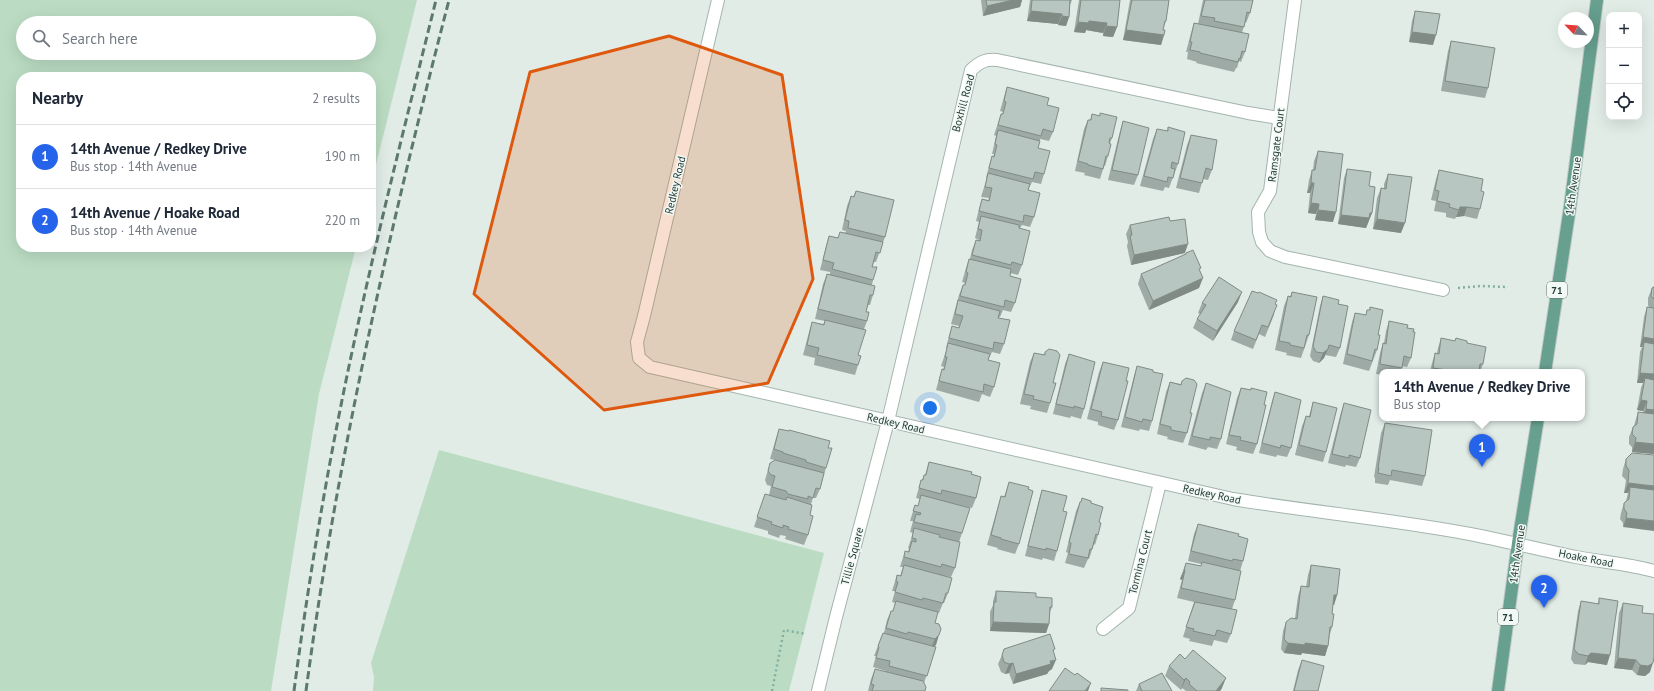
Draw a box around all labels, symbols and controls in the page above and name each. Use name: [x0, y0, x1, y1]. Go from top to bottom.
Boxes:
north arrow: [1558, 12, 1594, 48]
map controls: [1606, 12, 1642, 120]
button: +: [1606, 12, 1642, 48]
search box: [16, 16, 376, 60]
icon: search: [30, 27, 52, 49]
text: Search here: [62, 29, 138, 48]
button: −: [1606, 48, 1642, 84]
street label: Boxhill Road: [949, 72, 977, 133]
button: locate: [1606, 84, 1642, 120]
text: Nearby: [32, 87, 83, 109]
text: 2 results: [312, 90, 360, 107]
street label: Ramsgate Court: [1265, 107, 1288, 183]
text: 14th Avenue / Redkey Drive: [70, 139, 247, 158]
text: 1: [41, 148, 49, 165]
text: 190 m: [325, 148, 360, 165]
street label: Redkey Road: [662, 155, 688, 215]
street label: 14th Avenue: [1562, 156, 1584, 216]
text: Bus stop · 14th Avenue: [70, 158, 197, 175]
text: 14th Avenue / Hoake Road: [70, 203, 240, 222]
text: 2: [41, 212, 49, 229]
text: 220 m: [325, 212, 360, 229]
text: Bus stop · 14th Avenue: [70, 222, 197, 239]
road number: 71: [1547, 282, 1567, 298]
popup: [1379, 369, 1585, 421]
text: 14th Avenue / Redkey Drive: [1394, 377, 1570, 396]
text: Bus stop: [1394, 396, 1441, 413]
your location: [920, 398, 940, 418]
street label: Redkey Road: [866, 410, 926, 436]
pin: 1: [1469, 434, 1495, 467]
street label: Redkey Road: [1182, 481, 1242, 507]
street label: 14th Avenue: [1506, 524, 1528, 584]
street label: Tillie Square: [838, 525, 867, 587]
street label: Tormina Court: [1125, 528, 1155, 596]
street label: Hoake Road: [1557, 546, 1615, 570]
pin: 2: [1531, 575, 1557, 608]
road number: 71: [1498, 609, 1518, 625]

